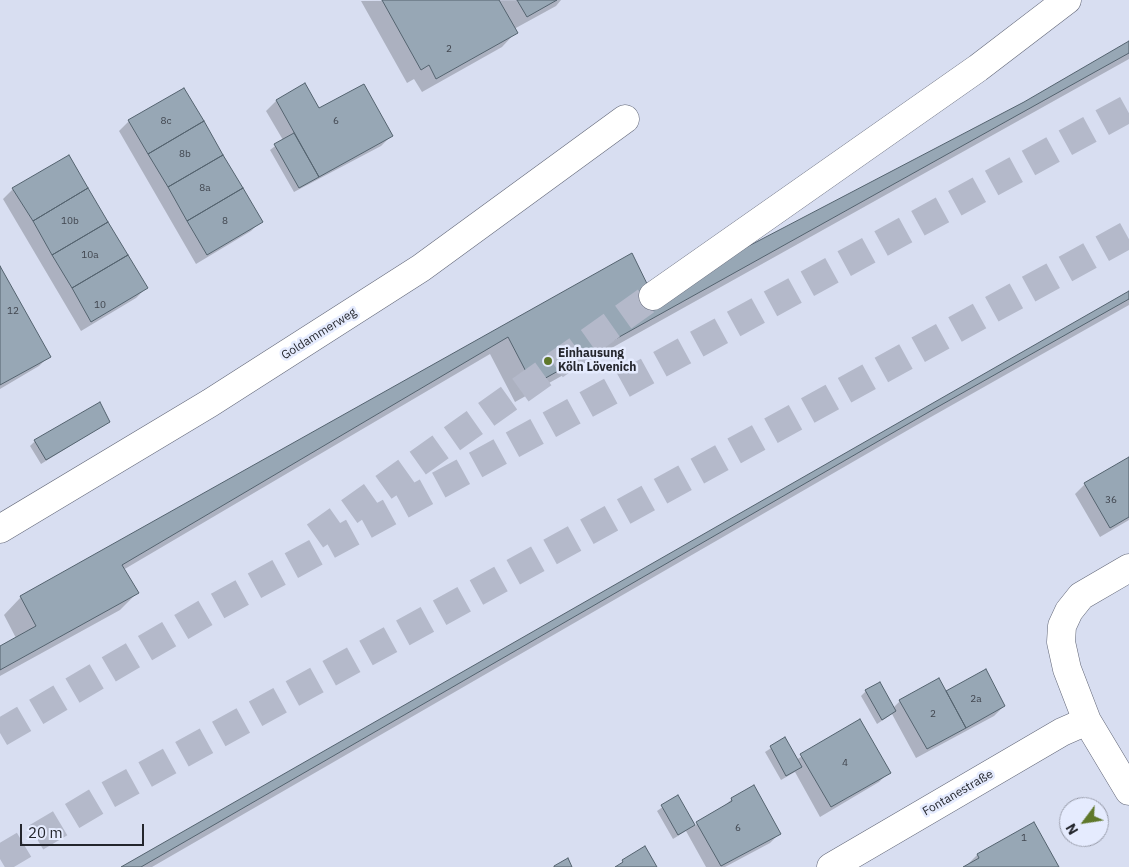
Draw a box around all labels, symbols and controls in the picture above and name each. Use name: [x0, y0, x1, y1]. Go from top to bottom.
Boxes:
house number: 2: [446, 43, 452, 55]
house number: 8c: [160, 115, 172, 127]
house number: 6: [333, 115, 339, 127]
house number: 8b: [179, 148, 191, 160]
house number: 8a: [199, 182, 211, 194]
house number: 10b: [61, 215, 79, 227]
house number: 8: [222, 215, 228, 227]
house number: 10a: [81, 249, 99, 261]
house number: 10: [94, 299, 106, 311]
house number: 12: [7, 305, 19, 317]
street label: Goldammerweg: [279, 305, 359, 363]
place label: Einhausung Köln Lövenich: [558, 347, 636, 375]
marker: Einhausung Köln Lövenich: [542, 355, 554, 367]
house number: 36: [1105, 494, 1117, 506]
house number: 2a: [970, 693, 982, 705]
house number: 2: [930, 708, 936, 720]
house number: 4: [842, 757, 848, 769]
street label: Fontanestraße: [920, 767, 996, 819]
north arrow: [1059, 797, 1109, 847]
scale bar: [22, 814, 146, 846]
text: N: [1062, 820, 1082, 838]
house number: 6: [735, 822, 741, 834]
text: 20 m: [28, 823, 63, 842]
house number: 1: [1021, 832, 1027, 844]

